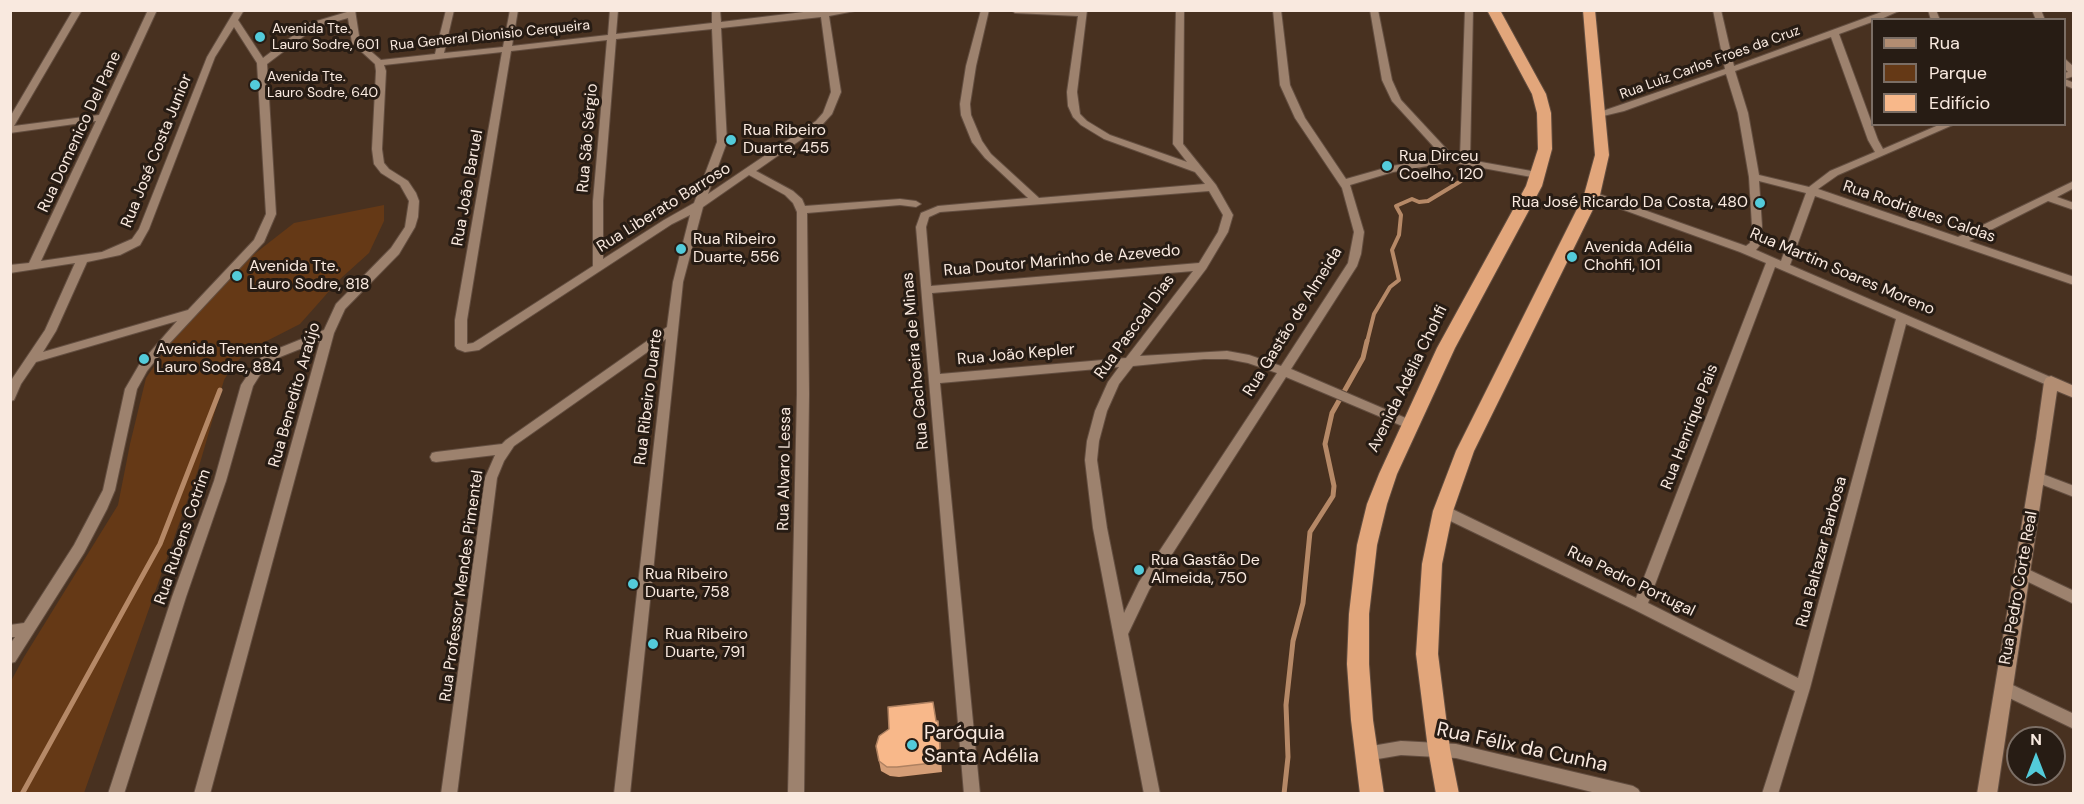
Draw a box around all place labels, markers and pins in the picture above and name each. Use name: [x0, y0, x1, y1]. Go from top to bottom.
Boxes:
place label: Avenida Tte. Lauro Sodre, 601: [272, 21, 379, 54]
marker: Avenida Tte. Lauro Sodre, 601: [253, 30, 267, 44]
place label: Avenida Tte. Lauro Sodre, 640: [267, 69, 378, 102]
marker: Avenida Tte. Lauro Sodre, 640: [248, 78, 262, 92]
place label: Rua Ribeiro Duarte, 455: [743, 121, 829, 159]
marker: Rua Ribeiro Duarte, 455: [724, 133, 738, 147]
place label: Rua Dirceu Coelho, 120: [1399, 147, 1483, 185]
marker: Rua Dirceu Coelho, 120: [1380, 159, 1394, 173]
place label: Rua José Ricardo Da Costa, 480: [1512, 193, 1748, 213]
marker: Rua José Ricardo Da Costa, 480: [1753, 196, 1767, 210]
place label: Rua Ribeiro Duarte, 556: [693, 230, 780, 268]
place label: Avenida Adélia Chohfi, 101: [1584, 238, 1692, 276]
marker: Rua Ribeiro Duarte, 556: [674, 242, 688, 256]
marker: Avenida Adélia Chohfi, 101: [1565, 250, 1579, 264]
place label: Avenida Tte. Lauro Sodre, 818: [249, 257, 369, 295]
marker: Avenida Tte. Lauro Sodre, 818: [230, 269, 244, 283]
place label: Avenida Tenente Lauro Sodre, 884: [156, 340, 282, 378]
marker: Avenida Tenente Lauro Sodre, 884: [137, 352, 151, 366]
place label: Rua Gastão De Almeida, 750: [1151, 551, 1260, 589]
marker: Rua Gastão De Almeida, 750: [1132, 563, 1146, 577]
place label: Rua Ribeiro Duarte, 758: [645, 565, 730, 603]
marker: Rua Ribeiro Duarte, 758: [626, 577, 640, 591]
place label: Rua Ribeiro Duarte, 791: [665, 625, 748, 663]
marker: Rua Ribeiro Duarte, 791: [646, 637, 660, 651]
place label: Paróquia Santa Adélia: [924, 722, 1039, 769]
marker: Paróquia Santa Adélia: [905, 738, 919, 752]

